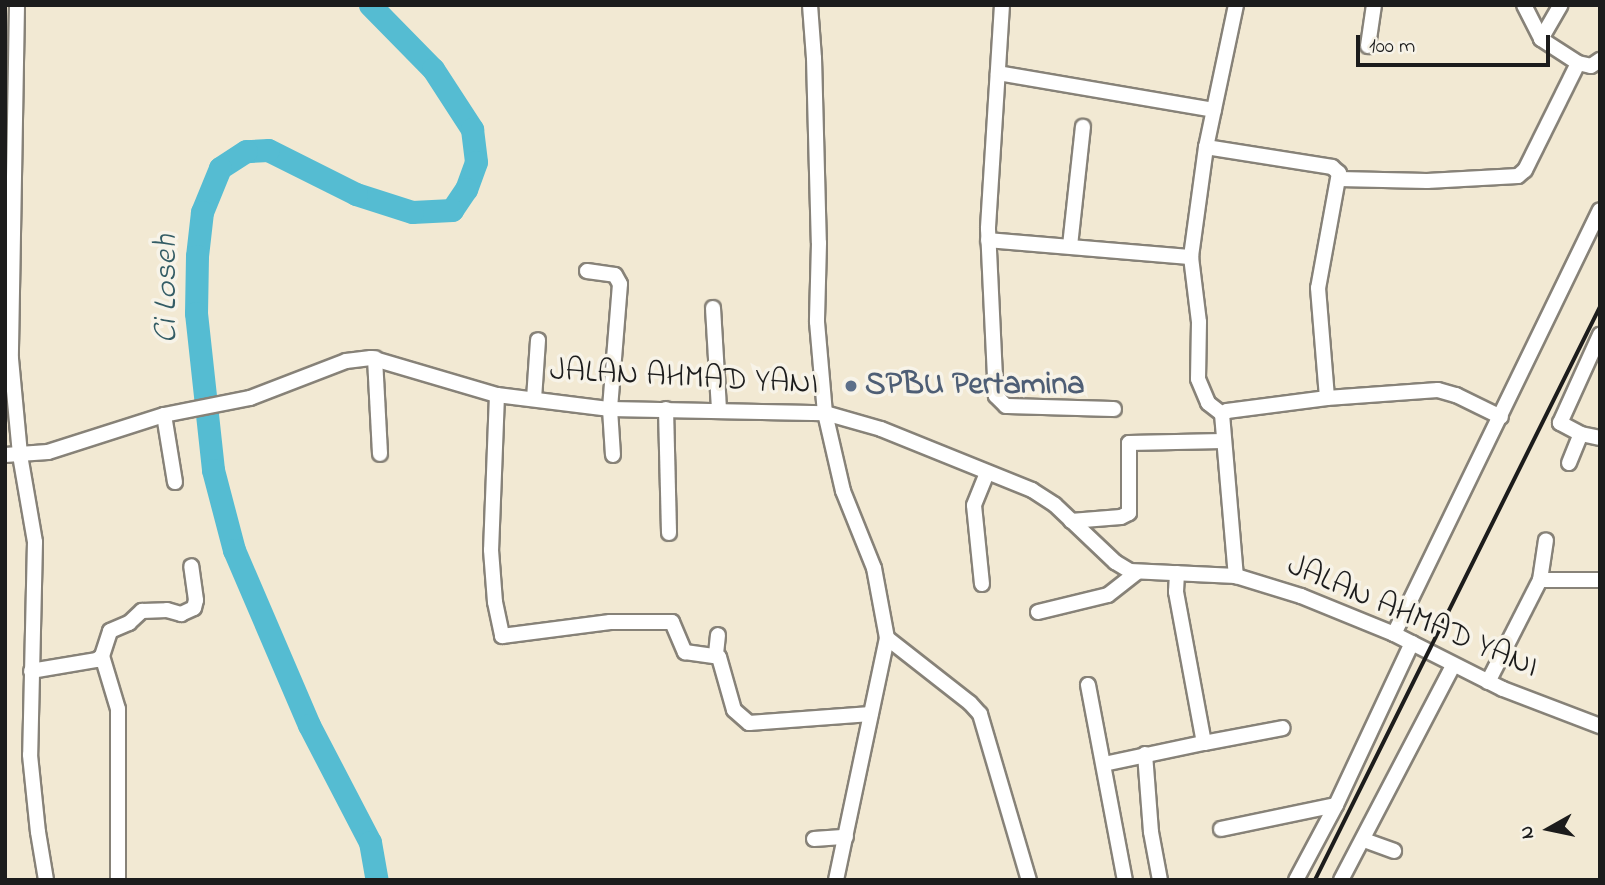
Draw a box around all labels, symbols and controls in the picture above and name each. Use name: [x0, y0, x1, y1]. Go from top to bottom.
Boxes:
scale bar: [1360, 21, 1554, 65]
text: 100 m: [1369, 32, 1415, 62]
water label: Ci Loseh: [148, 235, 188, 343]
street label: JALAN AHMAD YANI: [549, 353, 819, 405]
place label: SPBU Pertamina: [865, 367, 1084, 405]
marker: SPBU Pertamina: [843, 378, 859, 394]
street label: JALAN AHMAD YANI: [1281, 548, 1543, 688]
north arrow: [1514, 794, 1584, 864]
text: N: [1513, 824, 1542, 841]

